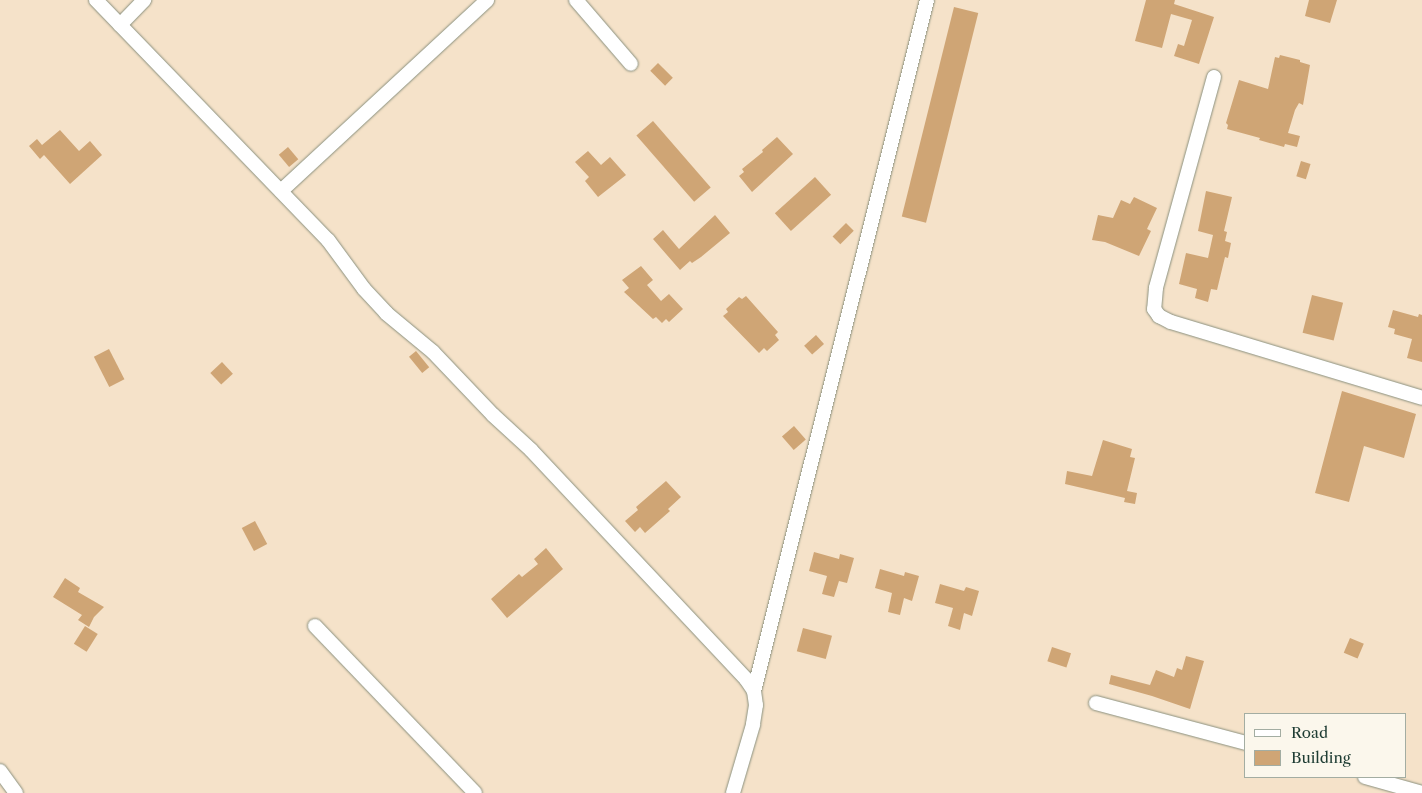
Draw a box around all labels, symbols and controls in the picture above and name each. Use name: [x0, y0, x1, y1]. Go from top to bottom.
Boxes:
legend: [1244, 713, 1407, 778]
text: Road: [1291, 723, 1328, 742]
text: Building: [1291, 748, 1351, 767]

